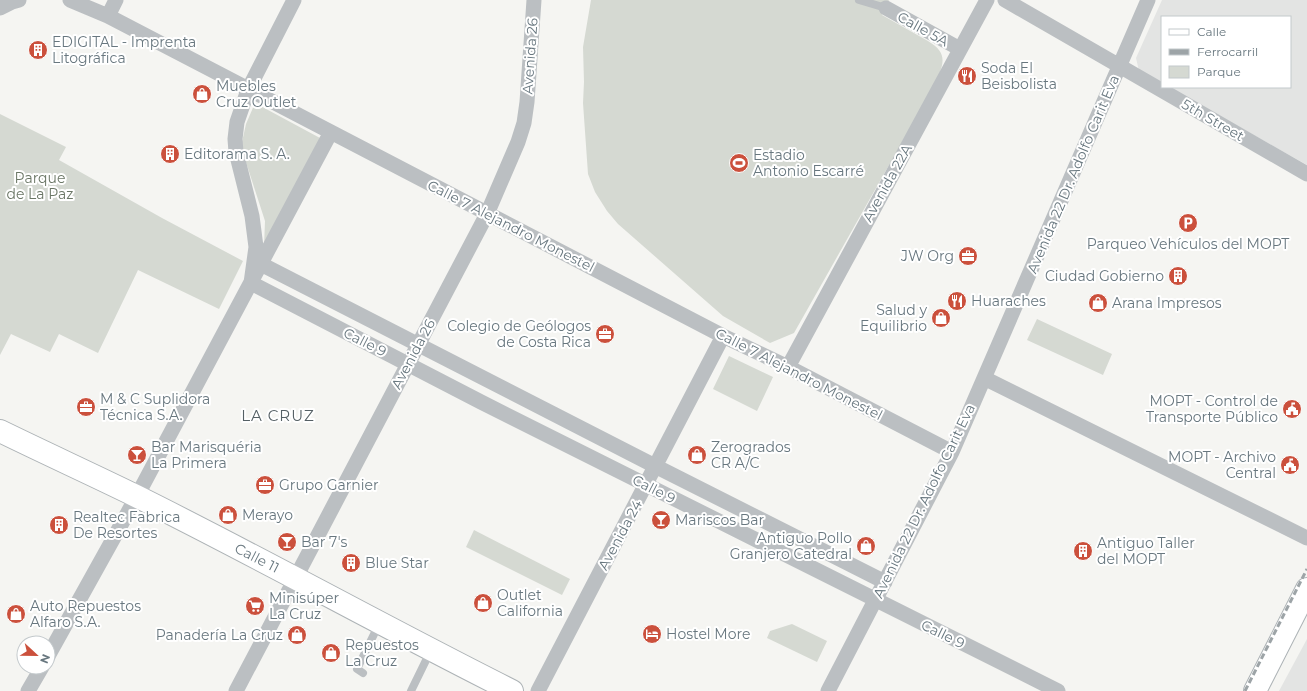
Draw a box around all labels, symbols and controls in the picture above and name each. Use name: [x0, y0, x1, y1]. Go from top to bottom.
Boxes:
street label: Calle 5A: [894, 8, 953, 51]
legend: [1161, 16, 1291, 88]
street label: Avenida 26: [518, 17, 542, 95]
text: Calle: [1197, 24, 1226, 39]
place label: EDIGITAL - Imprenta Litográfica: [52, 33, 196, 67]
building icon: EDIGITAL - Imprenta Litográfica: [27, 39, 49, 61]
text: Ferrocarril: [1197, 44, 1258, 59]
place label: Soda El Beisbolista: [981, 59, 1057, 93]
text: Parque: [1197, 64, 1241, 79]
restaurant icon: Soda El Beisbolista: [956, 65, 978, 87]
street label: Avenida 22 Dr. Adolfo Carit Eva: [1023, 72, 1123, 276]
place label: Muebles Cruz Outlet: [216, 77, 297, 111]
shop icon: Muebles Cruz Outlet: [191, 83, 213, 105]
street label: 5th Street: [1179, 95, 1248, 145]
street label: Avenida 22A: [858, 140, 916, 225]
building icon: Editorama S. A.: [159, 143, 181, 165]
place label: Editorama S. A.: [184, 145, 290, 163]
place label: Estadio Antonio Escarré: [753, 146, 864, 180]
sports icon: Estadio Antonio Escarré: [728, 152, 750, 174]
park label: Parque de La Paz: [6, 169, 74, 203]
street label: Calle 7 Alejandro Monestel: [424, 176, 598, 276]
parking icon: Parqueo Vehículos del MOPT: [1177, 212, 1199, 234]
place label: Parqueo Vehículos del MOPT: [1087, 235, 1289, 253]
office icon: JW Org: [957, 245, 979, 267]
place label: JW Org: [900, 247, 954, 265]
building icon: Ciudad Gobierno: [1167, 265, 1189, 287]
place label: Ciudad Gobierno: [1045, 267, 1164, 285]
restaurant icon: Huaraches: [946, 290, 968, 312]
place label: Huaraches: [971, 292, 1046, 310]
shop icon: Arana Impresos: [1087, 292, 1109, 314]
place label: Arana Impresos: [1112, 294, 1222, 312]
place label: Salud y Equilibrio: [860, 301, 927, 335]
shop icon: Salud y Equilibrio: [930, 307, 952, 329]
street label: Avenida 26: [387, 316, 439, 392]
place label: Colegio de Geólogos de Costa Rica: [447, 317, 591, 351]
street label: Calle 9: [340, 323, 390, 361]
office icon: Colegio de Geólogos de Costa Rica: [594, 323, 616, 345]
street label: Calle 7 Alejandro Monestel: [712, 324, 886, 424]
place label: M & C Suplidora Técnica S.A.: [100, 390, 210, 424]
place label: MOPT - Control de Transporte Público: [1146, 392, 1278, 426]
office icon: M & C Suplidora Técnica S.A.: [75, 396, 97, 418]
public building icon: MOPT - Control de Transporte Público: [1281, 398, 1303, 420]
street label: Avenida 22 Dr. Adolfo Carit Eva: [869, 401, 979, 601]
district label: LA CRUZ: [241, 406, 315, 425]
place label: Bar Marisquéria La Primera: [151, 438, 262, 472]
place label: Zerogrados CR A/C: [711, 438, 791, 472]
bar icon: Bar Marisquéria La Primera: [126, 444, 148, 466]
shop icon: Zerogrados CR A/C: [686, 444, 708, 466]
place label: MOPT - Archivo Central: [1168, 448, 1276, 482]
public building icon: MOPT - Archivo Central: [1279, 454, 1301, 476]
street label: Calle 9: [629, 470, 679, 508]
office icon: Grupo Garnier: [254, 474, 276, 496]
place label: Grupo Garnier: [279, 476, 379, 494]
street label: Avenida 24: [594, 496, 646, 573]
shop icon: Merayo: [217, 504, 239, 526]
place label: Merayo: [242, 506, 293, 524]
place label: Realtec Fabrica De Resortes: [73, 508, 180, 542]
bar icon: Mariscos Bar: [650, 509, 672, 531]
place label: Mariscos Bar: [675, 511, 765, 529]
building icon: Realtec Fabrica De Resortes: [48, 514, 70, 536]
place label: Antiguo Pollo Granjero Catedral: [730, 529, 852, 563]
bar icon: Bar 7's: [276, 531, 298, 553]
place label: Bar 7's: [301, 533, 348, 551]
place label: Antiguo Taller del MOPT: [1097, 534, 1195, 568]
shop icon: Antiguo Pollo Granjero Catedral: [855, 535, 877, 557]
street label: Calle 11: [232, 539, 282, 577]
building icon: Antiguo Taller del MOPT: [1072, 540, 1094, 562]
building icon: Blue Star: [340, 552, 362, 574]
place label: Blue Star: [365, 554, 429, 572]
place label: Outlet California: [497, 586, 563, 620]
place label: Minisúper La Cruz: [269, 589, 340, 623]
shop icon: Outlet California: [472, 592, 494, 614]
supermarket icon: Minisúper La Cruz: [244, 595, 266, 617]
place label: Auto Repuestos Alfaro S.A.: [30, 597, 141, 631]
shop icon: Auto Repuestos Alfaro S.A.: [5, 603, 27, 625]
street label: Calle 9: [918, 616, 968, 652]
hotel icon: Hostel More: [641, 623, 663, 645]
shop icon: Panadería La Cruz: [286, 624, 308, 646]
place label: Hostel More: [666, 625, 750, 643]
place label: Panadería La Cruz: [156, 626, 283, 644]
north arrow: [16, 635, 56, 675]
place label: Repuestos La Cruz: [345, 636, 419, 670]
shop icon: Repuestos La Cruz: [320, 642, 342, 664]
text: N: [37, 652, 53, 665]

